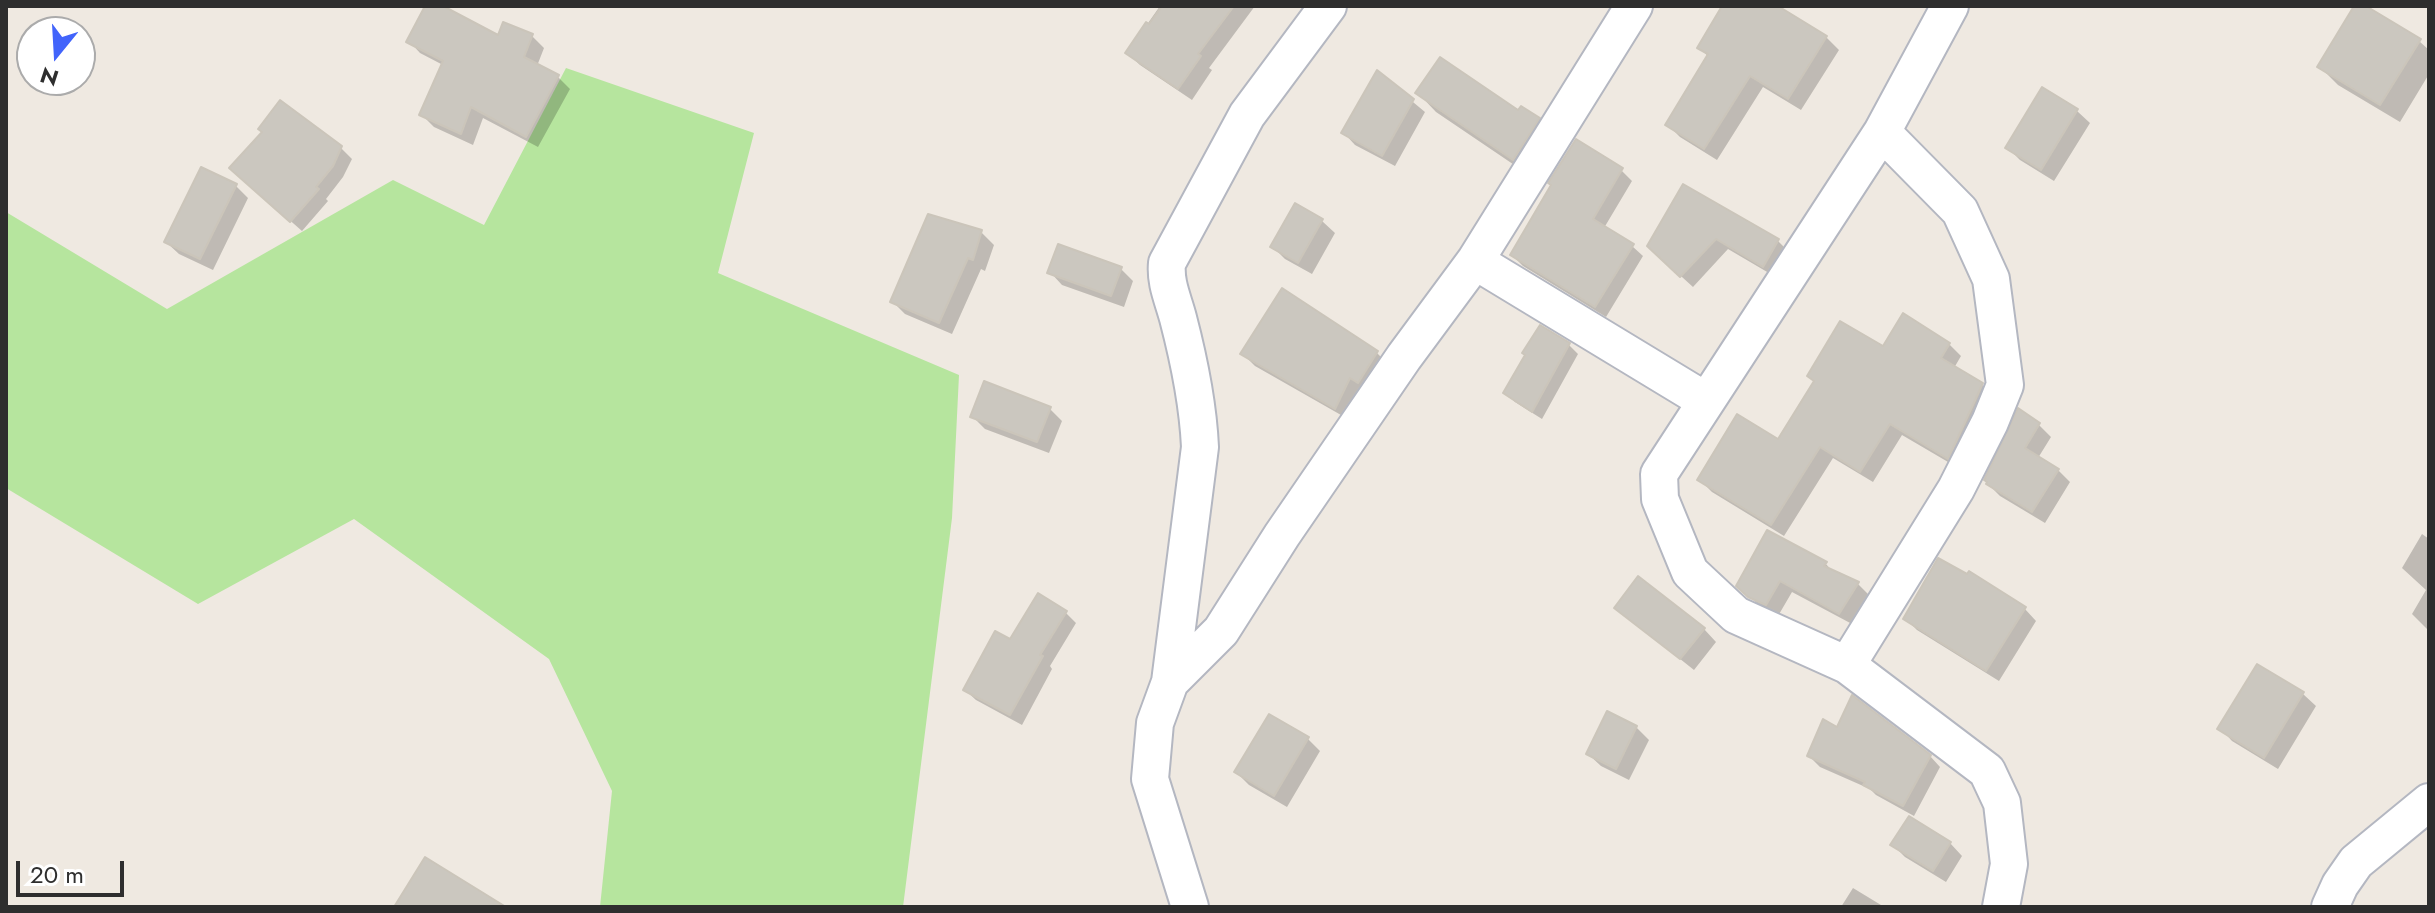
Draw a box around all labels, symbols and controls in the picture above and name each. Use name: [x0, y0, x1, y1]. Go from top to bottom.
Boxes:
north arrow: [16, 16, 96, 96]
text: N: [36, 59, 62, 95]
scale bar: [20, 845, 128, 895]
text: 20 m: [30, 857, 84, 892]

